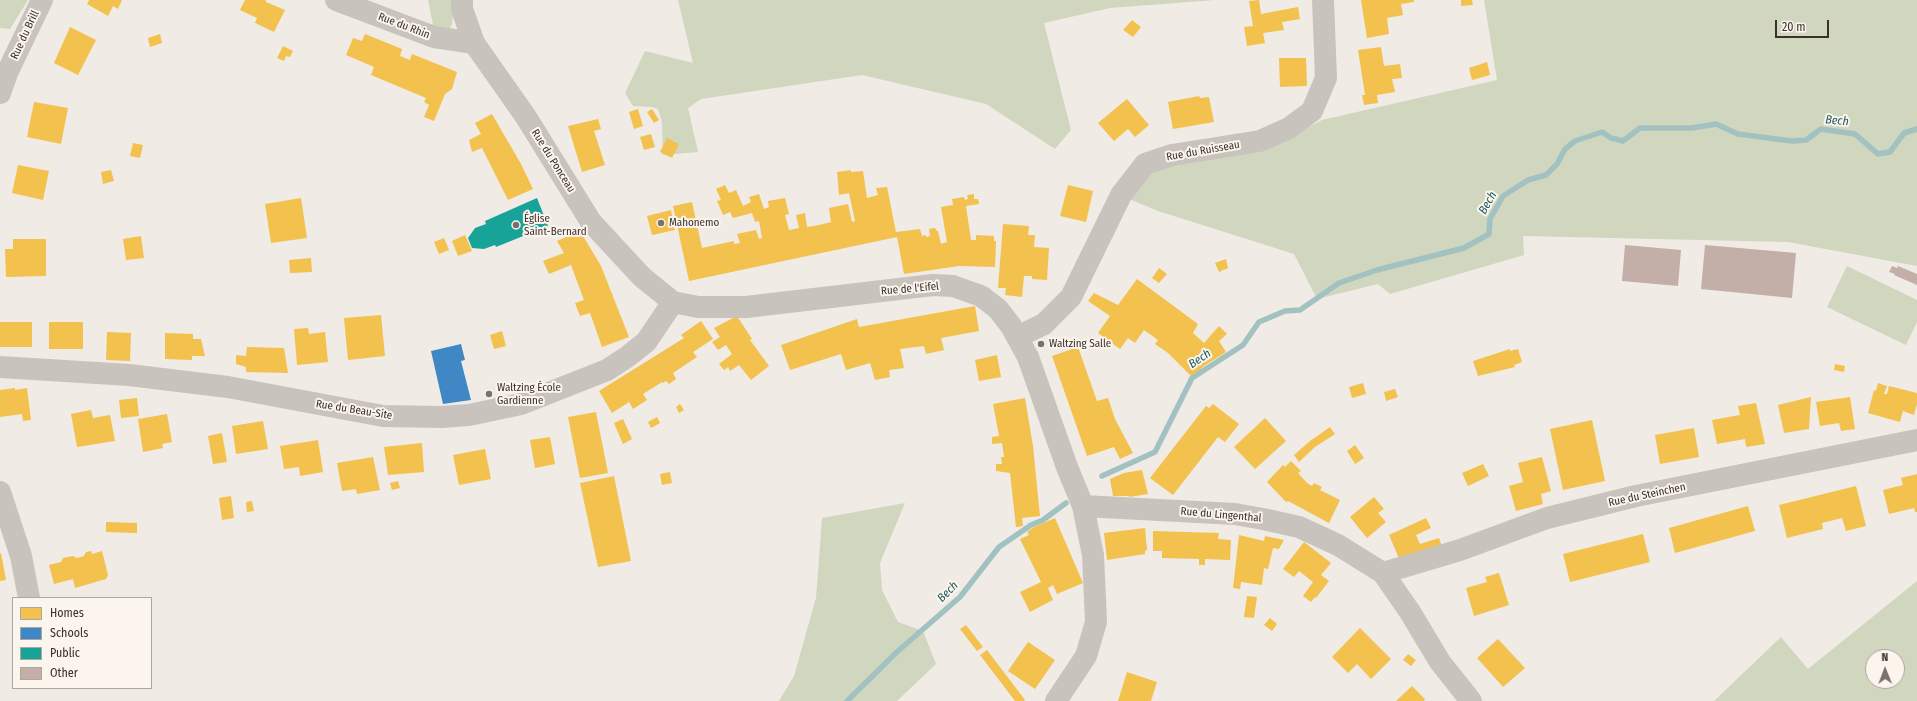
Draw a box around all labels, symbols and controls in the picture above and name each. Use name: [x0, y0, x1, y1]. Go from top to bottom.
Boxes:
street label: Rue du Brill: [8, 8, 42, 62]
street label: Rue du Rhin: [376, 10, 432, 42]
scale bar: [1777, 12, 1831, 38]
text: 20 m: [1782, 20, 1806, 34]
water label: Bech: [1825, 113, 1849, 129]
street label: Rue du Ponceau: [528, 127, 578, 195]
street label: Rue du Ruisseau: [1165, 138, 1241, 164]
water label: Bech: [1476, 189, 1500, 217]
place label: Église Saint-Bernard: [524, 212, 587, 238]
place label: Mahonemo: [669, 216, 719, 230]
marker: Mahonemo: [656, 218, 666, 228]
marker: Église Saint-Bernard: [511, 220, 521, 230]
street label: Rue de l'Eifel: [880, 280, 940, 298]
place label: Waltzing Salle: [1049, 337, 1111, 351]
marker: Waltzing Salle: [1036, 339, 1046, 349]
water label: Bech: [1186, 346, 1214, 372]
place label: Waltzing École Gardienne: [497, 381, 561, 407]
marker: Waltzing École Gardienne: [484, 389, 494, 399]
street label: Rue du Beau-Site: [315, 397, 393, 423]
street label: Rue du Steinchen: [1607, 480, 1687, 510]
street label: Rue du Lingenthal: [1180, 505, 1262, 525]
water label: Bech: [935, 579, 961, 605]
legend: [12, 597, 152, 689]
text: Homes: [50, 606, 84, 620]
text: Schools: [50, 626, 88, 640]
text: Public: [50, 646, 80, 660]
north arrow: [1865, 649, 1905, 689]
text: N: [1881, 651, 1888, 664]
text: Other: [50, 666, 78, 680]

